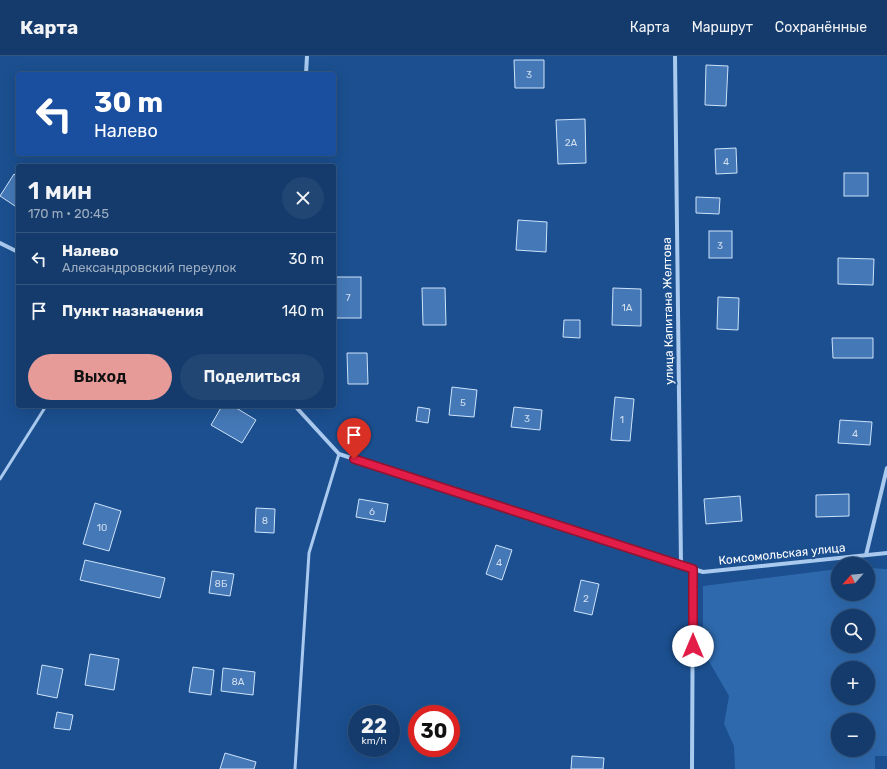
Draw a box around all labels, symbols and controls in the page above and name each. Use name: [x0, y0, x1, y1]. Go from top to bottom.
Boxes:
text: Карта: [20, 16, 78, 39]
text: Карта: [630, 19, 670, 36]
text: Маршрут: [692, 19, 753, 36]
text: Сохранённые: [775, 19, 867, 36]
house number: 3: [526, 69, 532, 81]
text: 30 m: [94, 86, 163, 119]
icon: left: [28, 88, 80, 140]
text: Налево: [94, 120, 158, 142]
house number: 2А: [565, 137, 578, 149]
house number: 4: [723, 156, 729, 168]
text: 1 мин: [28, 177, 92, 205]
button: close: [282, 177, 324, 219]
text: 170 m · 20:45: [28, 206, 109, 221]
street label: улица Капитана Желтова: [660, 237, 676, 385]
house number: 3: [717, 240, 723, 252]
text: Налево: [62, 242, 119, 260]
icon: left: [28, 248, 50, 270]
text: 30 m: [288, 250, 324, 268]
text: Александровский переулок: [62, 260, 236, 275]
house number: 7: [345, 292, 351, 304]
icon: arrive: [28, 300, 50, 322]
text: Пункт назначения: [62, 302, 204, 320]
text: 140 m: [282, 302, 324, 320]
house number: 1А: [622, 302, 633, 314]
button: Выход: [28, 354, 172, 400]
button: Поделиться: [180, 354, 324, 400]
house number: 5: [460, 397, 466, 409]
house number: 3: [524, 413, 530, 425]
house number: 1: [620, 414, 624, 426]
pin: [337, 418, 371, 459]
icon: arrive: [343, 424, 365, 446]
house number: 4: [852, 428, 858, 440]
house number: 6: [369, 506, 375, 518]
house number: 8: [262, 515, 268, 527]
house number: 10: [97, 522, 107, 534]
street label: Комсомольская улица: [718, 540, 846, 568]
house number: 4: [496, 557, 502, 569]
north arrow: [831, 557, 875, 601]
map controls: [831, 557, 875, 757]
house number: 8Б: [215, 578, 228, 590]
house number: 2: [583, 593, 589, 605]
button: search: [831, 609, 875, 653]
position arrow: [672, 625, 714, 667]
button: +: [831, 661, 875, 705]
house number: 8А: [231, 676, 245, 688]
speed limit sign: 30: [408, 705, 460, 757]
button: −: [831, 713, 875, 757]
text: 22: [361, 714, 387, 738]
text: km/h: [362, 735, 386, 747]

